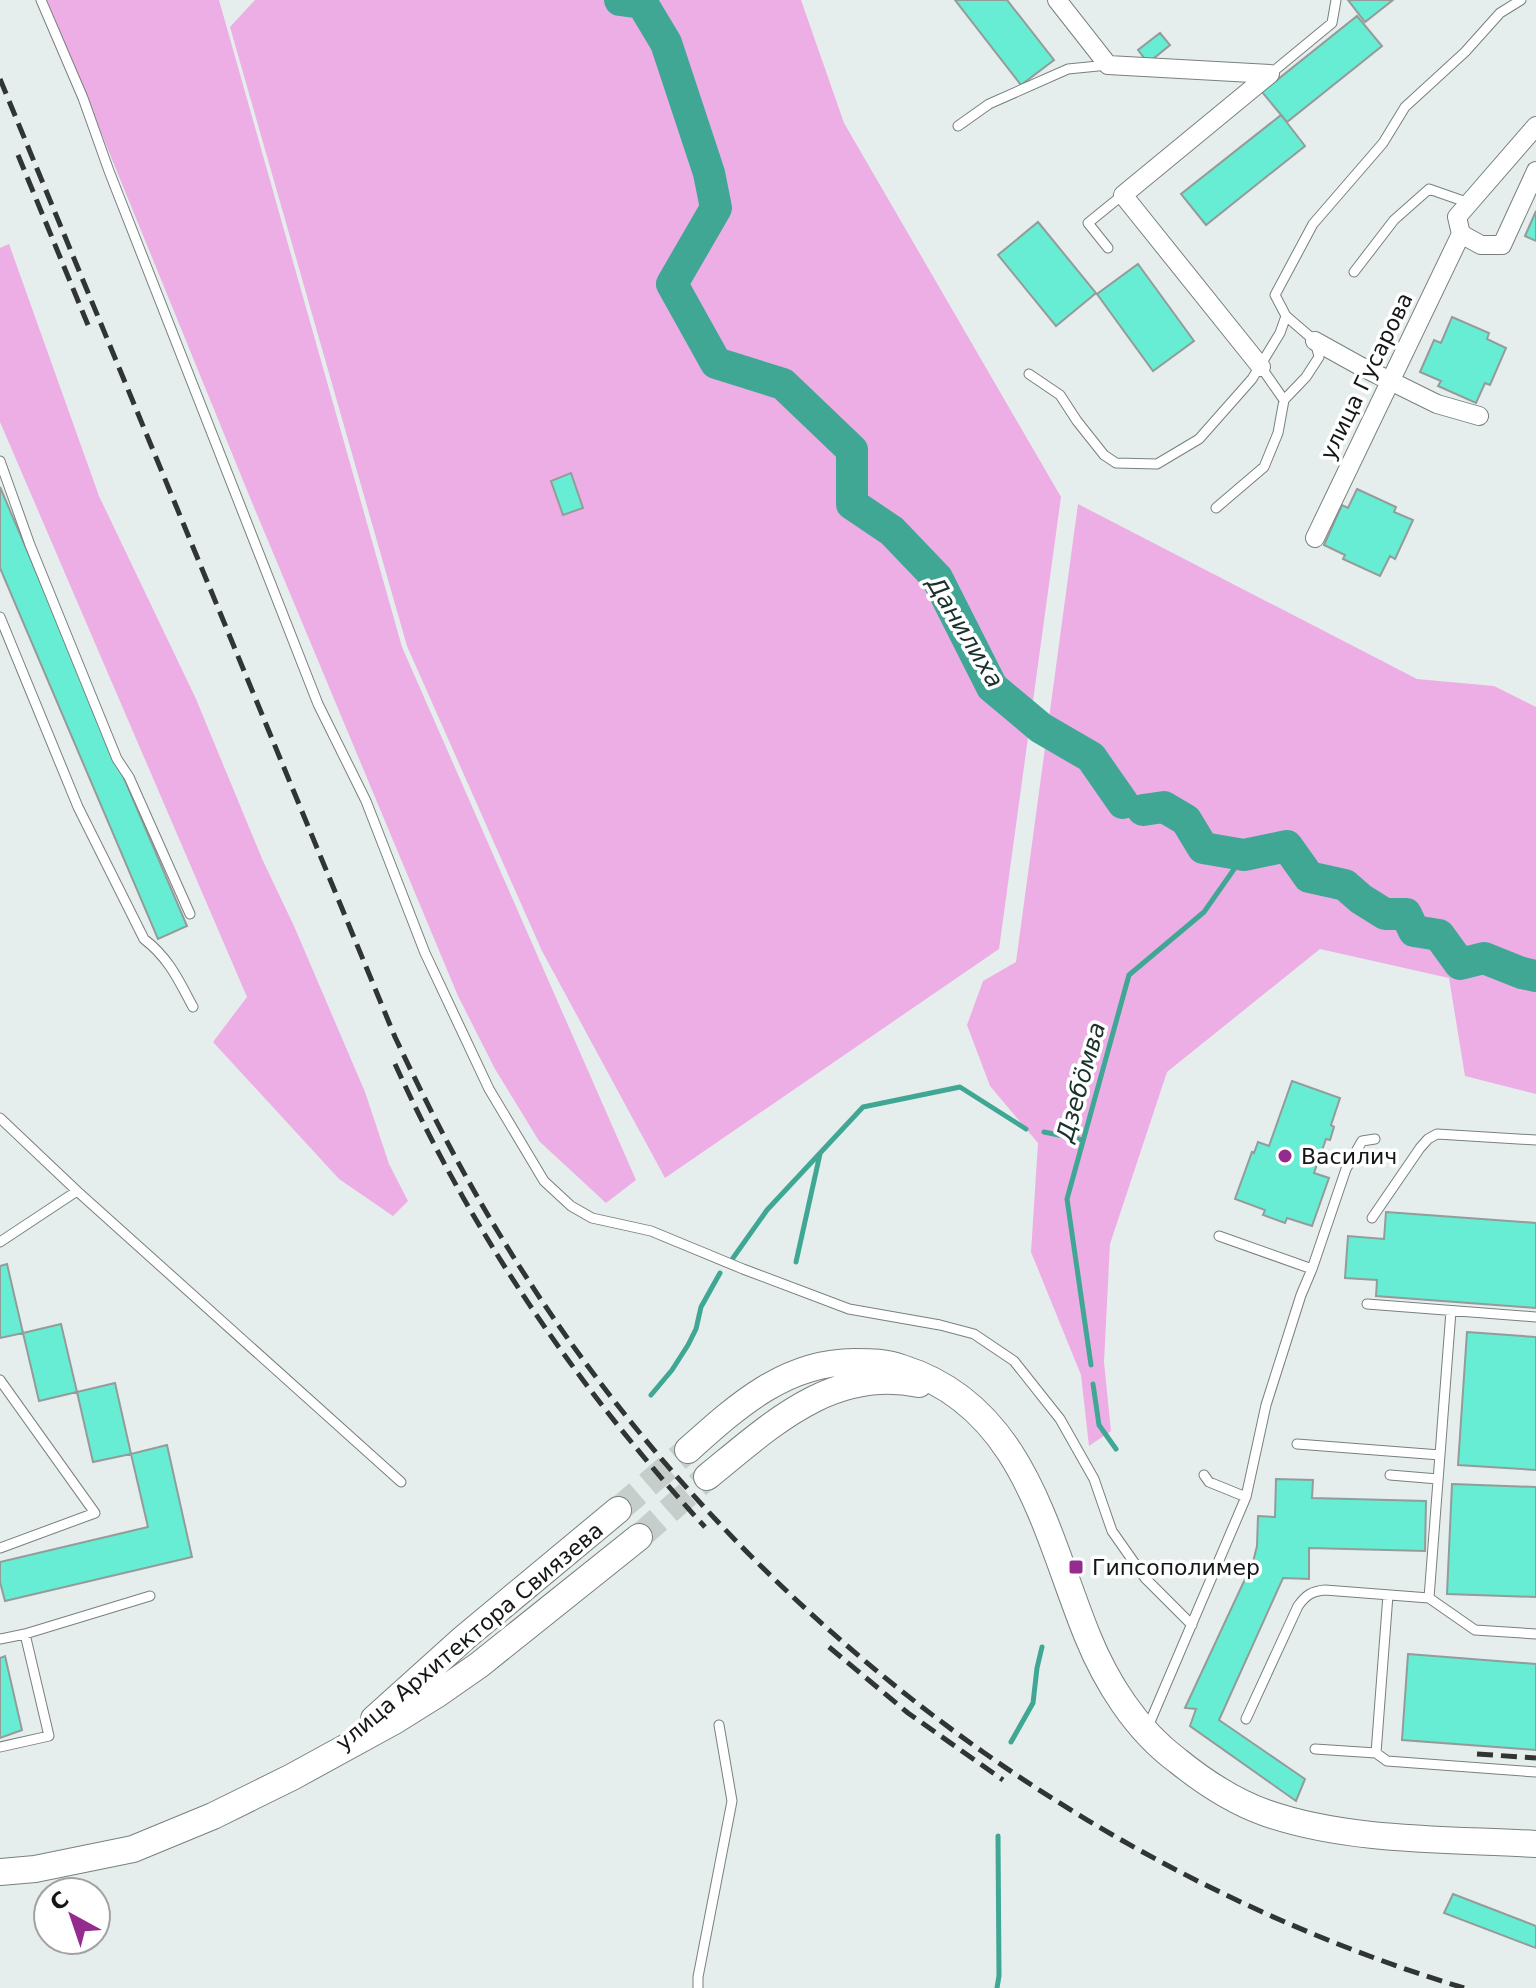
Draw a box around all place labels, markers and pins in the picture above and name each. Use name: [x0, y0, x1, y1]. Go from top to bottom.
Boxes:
place label: Василич: [1301, 1144, 1397, 1169]
marker: Василич: [1276, 1147, 1294, 1165]
place label: Гипсополимер: [1092, 1555, 1260, 1580]
marker: Гипсополимер: [1067, 1558, 1085, 1576]

